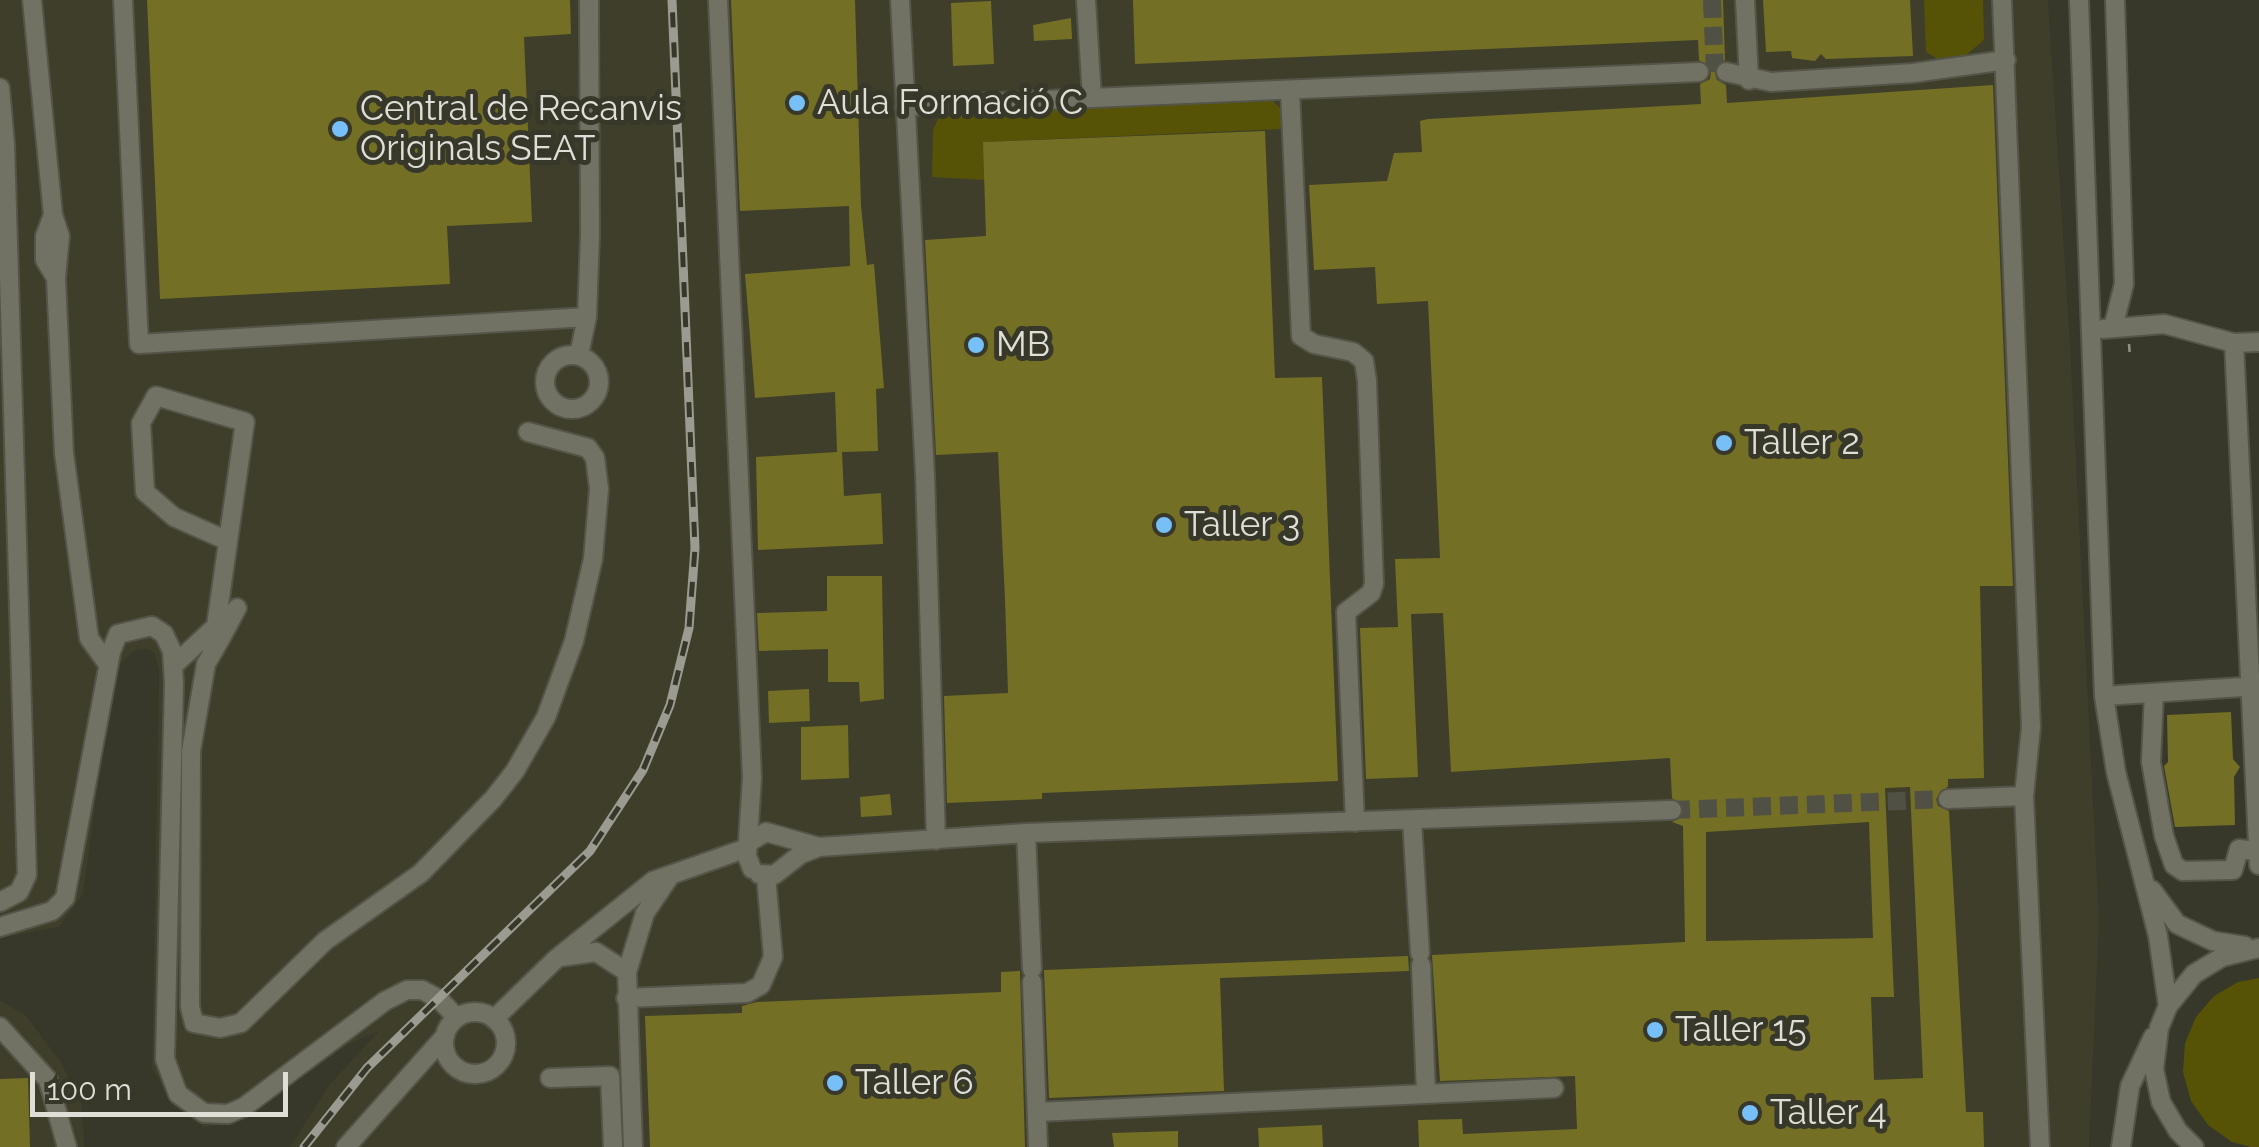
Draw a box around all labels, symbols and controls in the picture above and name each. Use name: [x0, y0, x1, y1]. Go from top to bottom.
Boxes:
place label: Aula Formació C: [817, 82, 1083, 124]
place label: Central de Recanvis Originals SEAT: [360, 88, 682, 170]
marker: Aula Formació C: [786, 92, 808, 114]
marker: Central de Recanvis Originals SEAT: [329, 118, 351, 140]
place label: MB: [996, 324, 1050, 366]
marker: MB: [965, 334, 987, 356]
place label: Taller 2: [1744, 422, 1860, 464]
marker: Taller 2: [1713, 432, 1735, 454]
place label: Taller 3: [1184, 504, 1300, 546]
marker: Taller 3: [1153, 514, 1175, 536]
place label: Taller 15: [1675, 1009, 1807, 1051]
marker: Taller 15: [1644, 1019, 1666, 1041]
scale bar: [35, 1052, 292, 1114]
place label: Taller 6: [855, 1062, 974, 1104]
text: 100 m: [47, 1072, 132, 1107]
marker: Taller 6: [824, 1072, 846, 1094]
place label: Taller 4: [1770, 1092, 1887, 1134]
marker: Taller 4: [1739, 1102, 1761, 1124]

